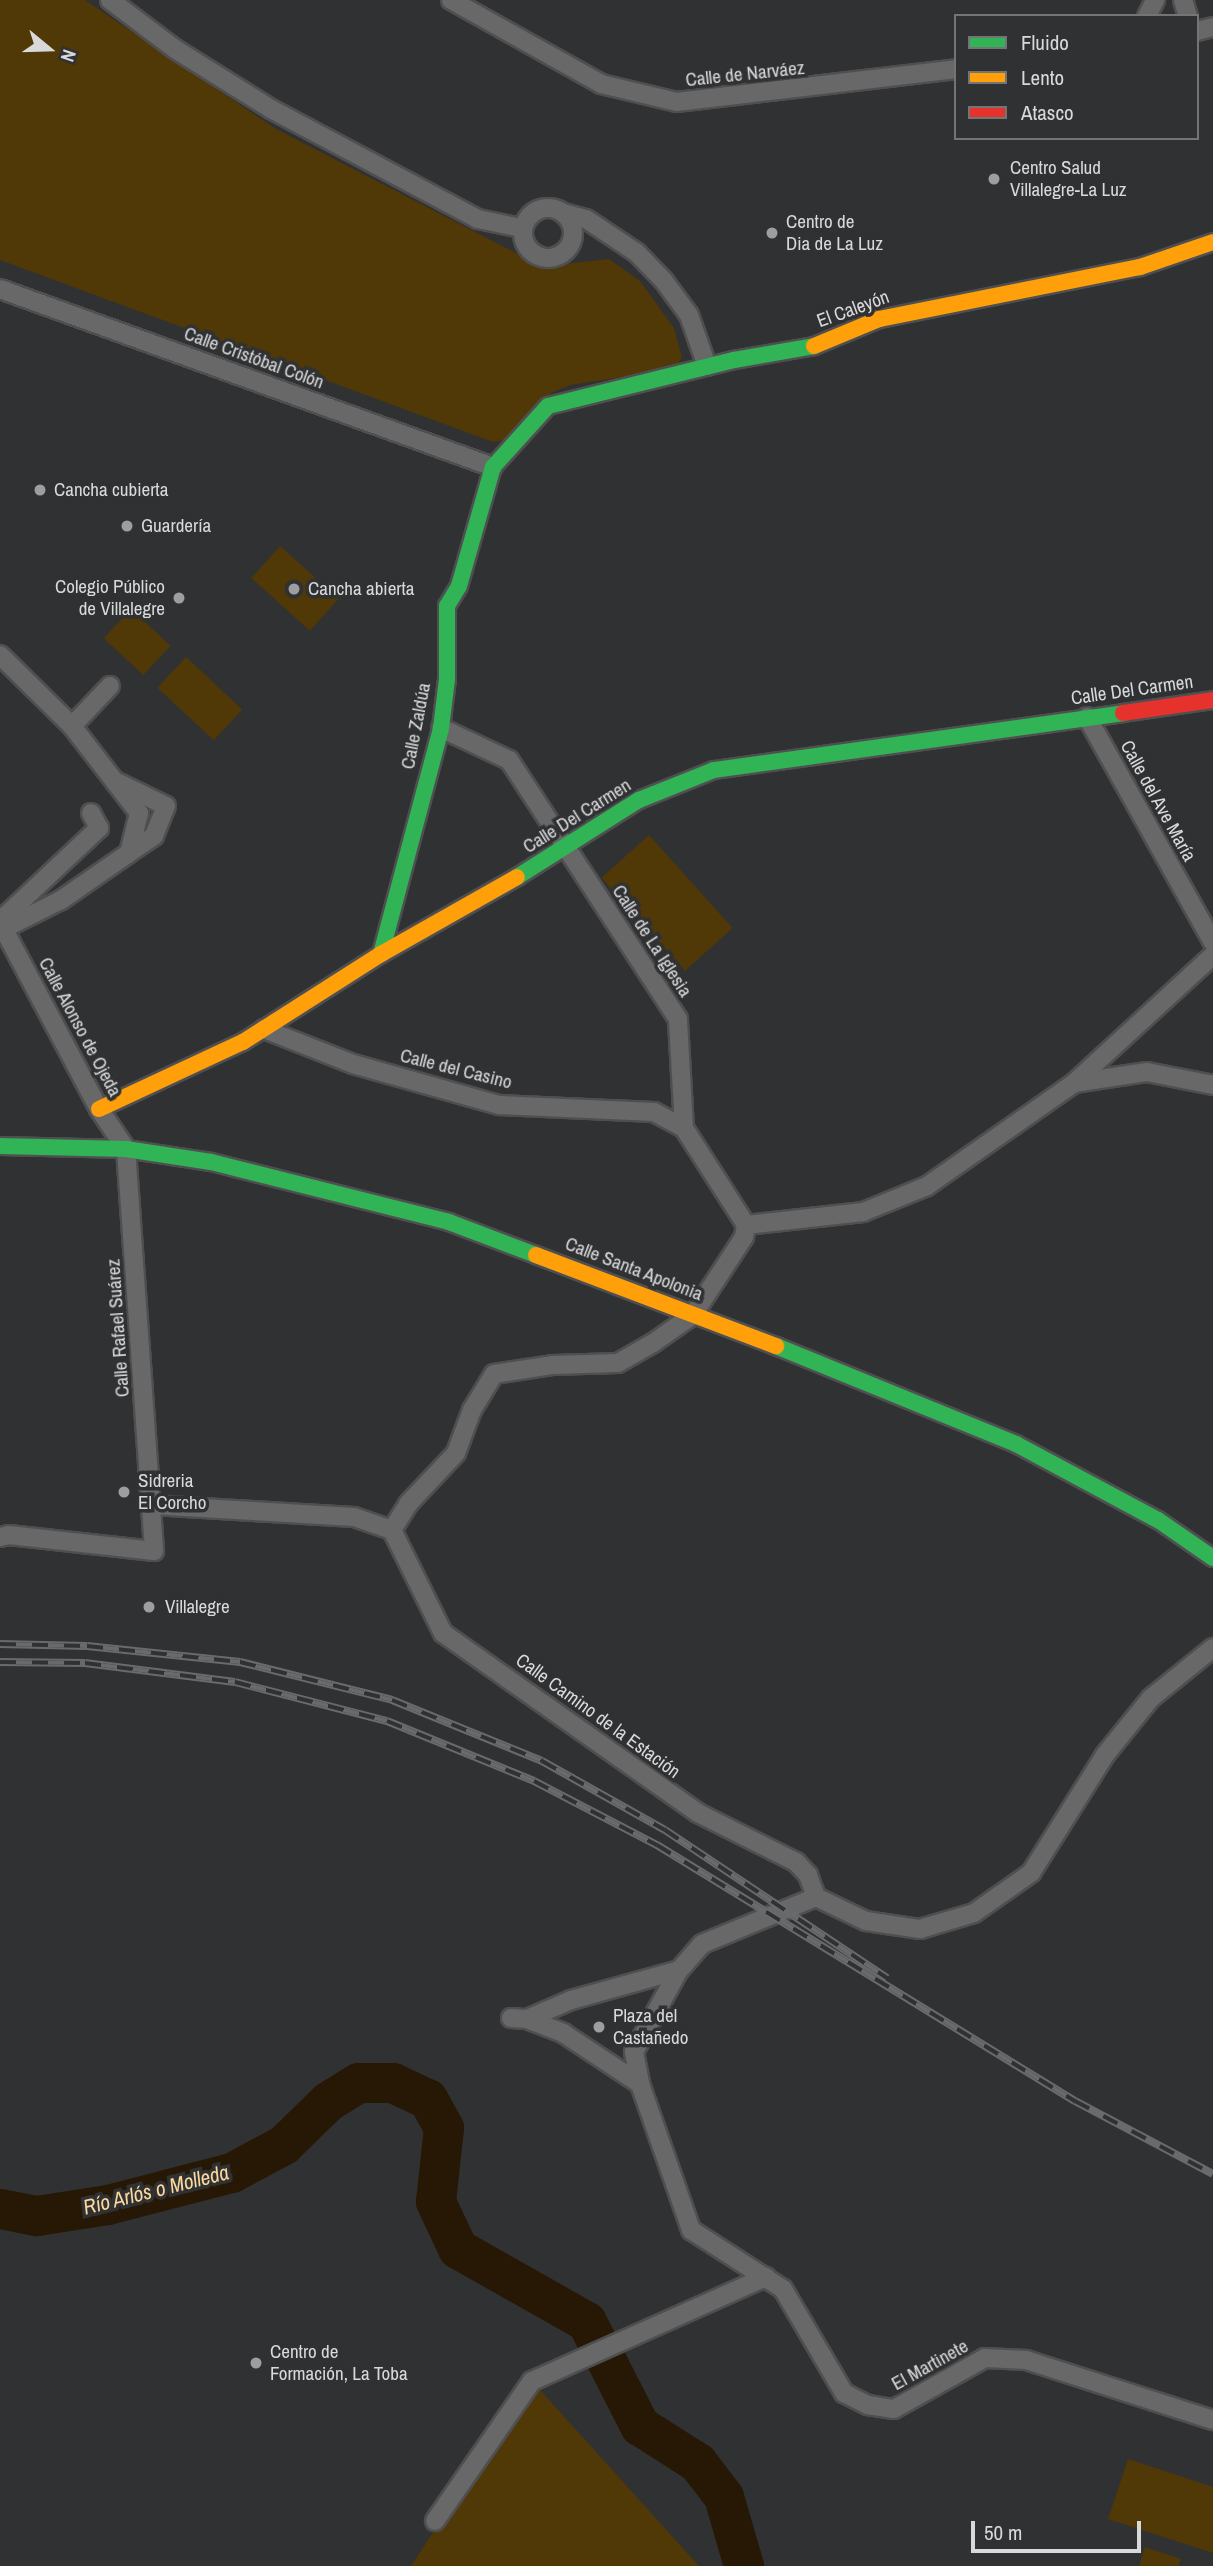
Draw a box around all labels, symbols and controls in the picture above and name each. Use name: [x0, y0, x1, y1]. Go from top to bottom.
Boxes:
north arrow: [14, 14, 84, 84]
legend: [954, 14, 1199, 140]
text: Fluido: [1021, 28, 1069, 57]
text: N: [55, 46, 83, 65]
street label: Calle de Narváez: [684, 56, 806, 92]
text: Lento: [1021, 63, 1064, 92]
text: Atasco: [1021, 98, 1074, 127]
place label: Centro Salud Villalegre-La Luz: [1010, 157, 1127, 201]
marker: Centro Salud Villalegre-La Luz: [984, 169, 1004, 189]
place label: Centro de Dia de La Luz: [786, 211, 883, 255]
marker: Centro de Dia de La Luz: [764, 225, 780, 241]
street label: El Caleyón: [814, 285, 892, 333]
street label: Calle Cristóbal Colón: [181, 322, 327, 394]
place label: Cancha cubierta: [54, 479, 168, 501]
marker: Cancha cubierta: [32, 482, 48, 498]
place label: Guardería: [141, 515, 211, 537]
marker: Guardería: [119, 518, 135, 534]
place label: Colegio Público de Villalegre: [55, 576, 165, 620]
place label: Cancha abierta: [308, 578, 415, 600]
marker: Cancha abierta: [286, 581, 302, 597]
marker: Colegio Público de Villalegre: [171, 590, 187, 606]
street label: Calle Del Carmen: [1070, 670, 1194, 710]
street label: Calle Zaldúa: [396, 681, 436, 771]
street label: Calle del Ave María: [1115, 736, 1201, 866]
street label: Calle Del Carmen: [519, 774, 635, 858]
street label: Calle de La Iglesia: [607, 881, 697, 1001]
street label: Calle Alonso de Ojeda: [34, 953, 126, 1101]
street label: Calle del Casino: [398, 1044, 514, 1094]
street label: Calle Santa Apolonia: [562, 1232, 706, 1306]
street label: Calle Rafael Suárez: [102, 1258, 134, 1398]
place label: Sidreria El Corcho: [138, 1470, 206, 1514]
marker: Sidreria El Corcho: [116, 1484, 132, 1500]
place label: Villalegre: [165, 1596, 230, 1618]
marker: Villalegre: [139, 1597, 159, 1617]
street label: Calle Camino de la Estación: [511, 1649, 685, 1783]
place label: Plaza del Castañedo: [613, 2005, 688, 2049]
marker: Plaza del Castañedo: [591, 2019, 607, 2035]
water label: Río Arlós o Molleda: [80, 2160, 232, 2220]
street label: El Martinete: [888, 2335, 972, 2395]
place label: Centro de Formación, La Toba: [270, 2341, 408, 2385]
marker: Centro de Formación, La Toba: [248, 2355, 264, 2371]
scale bar: [975, 2506, 1145, 2550]
text: 50 m: [984, 2518, 1022, 2547]

